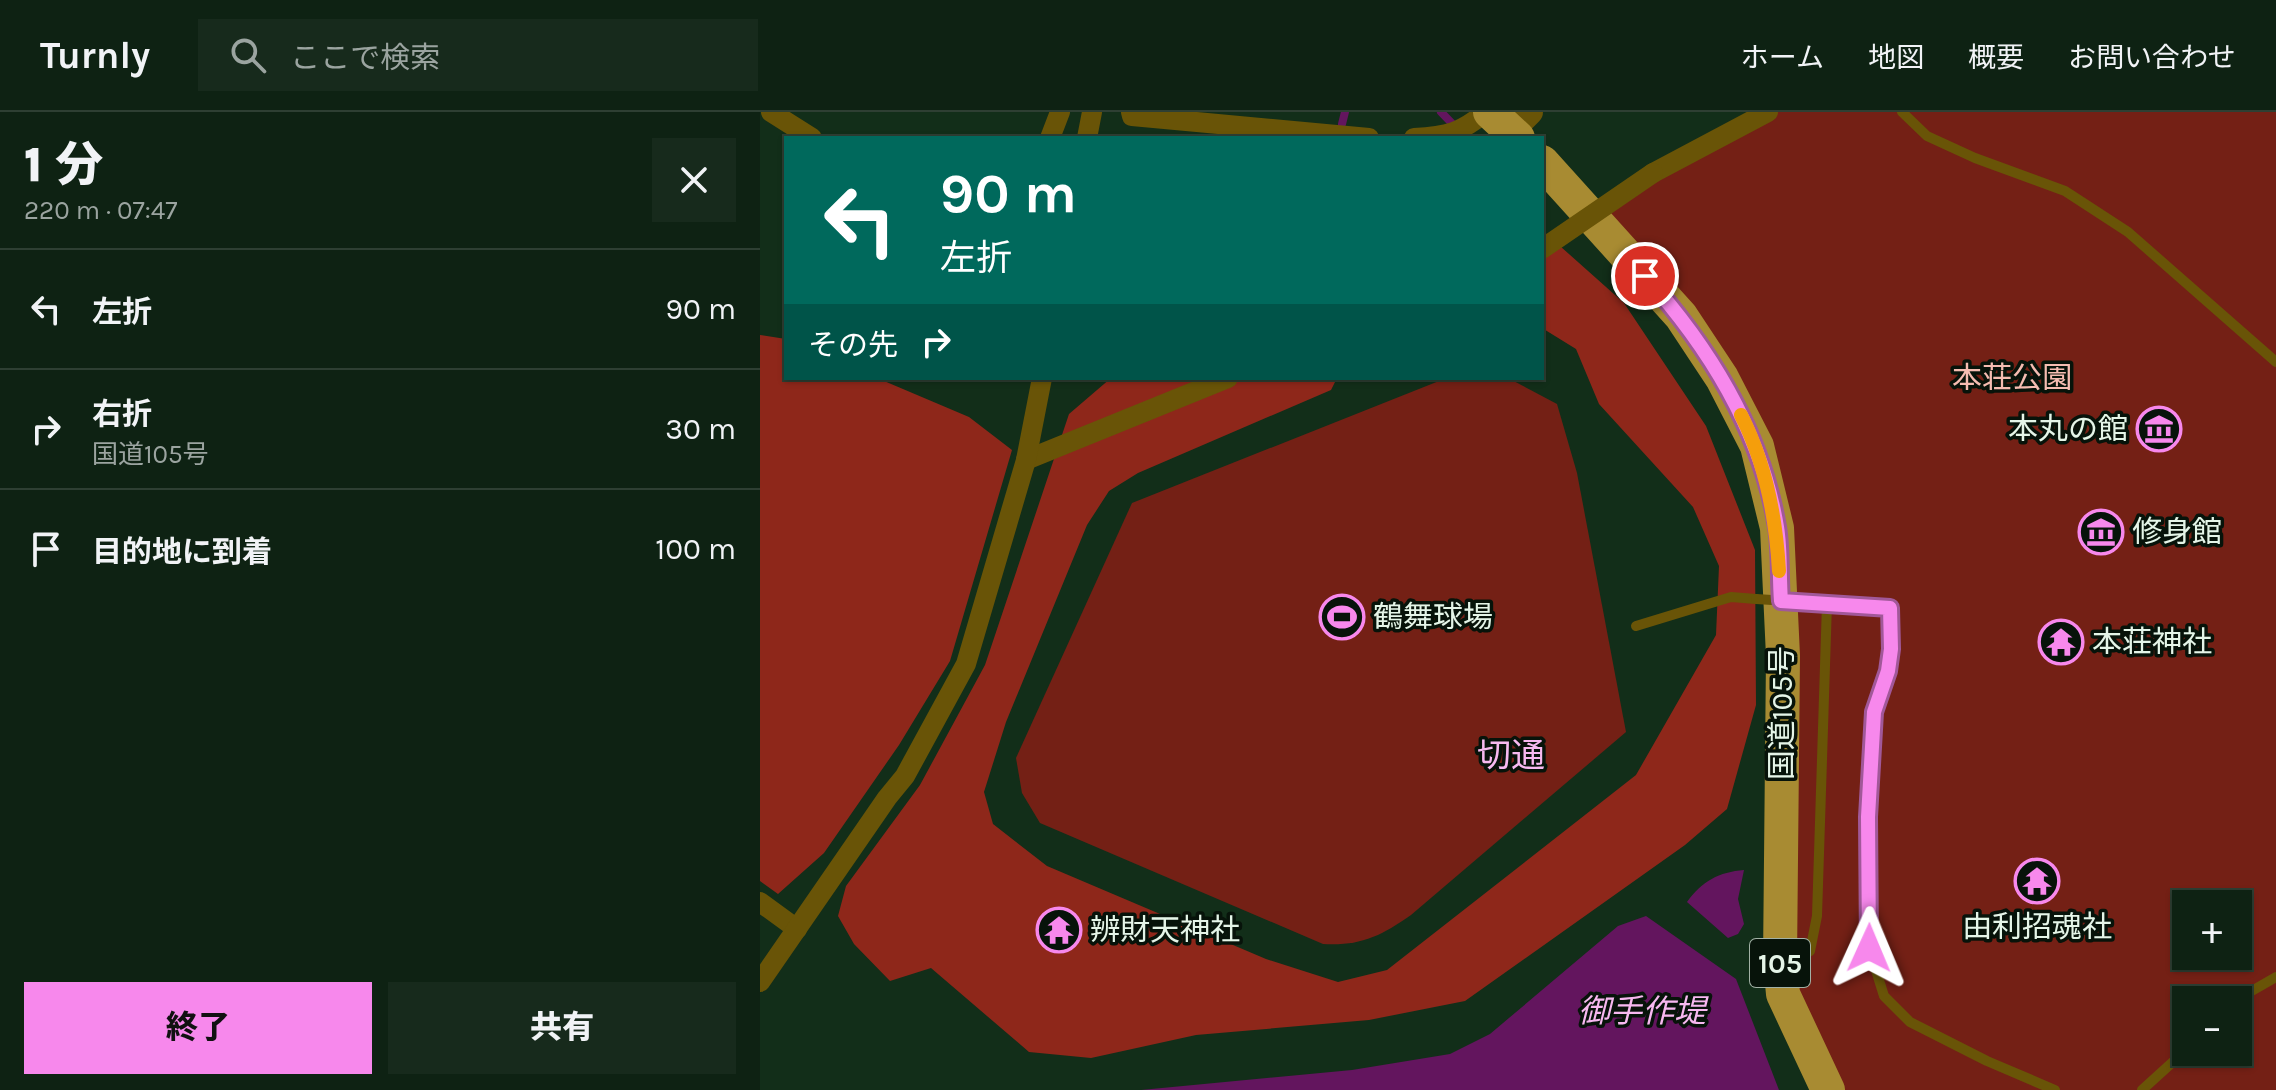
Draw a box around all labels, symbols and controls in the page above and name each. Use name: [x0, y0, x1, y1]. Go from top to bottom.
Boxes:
search box: [198, 19, 758, 91]
text: Turnly: [40, 33, 150, 78]
icon: search: [226, 33, 270, 77]
text: ここで検索: [290, 40, 440, 76]
text: ホーム: [1741, 41, 1824, 74]
text: 地図: [1868, 41, 1924, 74]
text: 概要: [1968, 41, 2024, 74]
text: お問い合わせ: [2068, 41, 2236, 74]
text: 1 分: [24, 137, 103, 193]
button: close: [652, 138, 736, 222]
text: 90 m: [940, 161, 1077, 226]
icon: left: [808, 168, 912, 272]
text: 220 m · 07:47: [24, 195, 177, 226]
text: 左折: [940, 237, 1012, 279]
pin: [1611, 242, 1679, 310]
icon: arrive: [1623, 254, 1667, 298]
icon: left: [24, 287, 68, 331]
text: 90 m: [666, 291, 736, 327]
text: 左折: [92, 294, 152, 330]
icon: right: [914, 320, 958, 364]
text: その先: [808, 327, 898, 363]
park label: 本荘公園: [1952, 360, 2072, 396]
text: 右折: [92, 396, 152, 432]
museum icon: 本丸の館: [2135, 405, 2183, 453]
icon: right: [24, 407, 68, 451]
text: 30 m: [665, 411, 736, 447]
place label: 本丸の館: [2008, 411, 2128, 447]
text: 国道105号: [92, 439, 209, 470]
museum icon: 修身館: [2077, 508, 2125, 556]
place label: 修身館: [2132, 514, 2222, 550]
icon: arrive: [24, 527, 68, 571]
text: 100 m: [655, 531, 736, 567]
text: 目的地に到着: [92, 534, 272, 570]
sports icon: 鶴舞球場: [1318, 593, 1366, 641]
place label: 鶴舞球場: [1373, 599, 1493, 635]
temple icon: 本荘神社: [2037, 618, 2085, 666]
place label: 本荘神社: [2092, 624, 2212, 660]
street label: 国道105号: [1764, 646, 1800, 780]
district label: 切通: [1477, 736, 1545, 776]
temple icon: 由利招魂社: [2013, 857, 2061, 905]
map controls: [2172, 890, 2252, 1066]
button: +: [2172, 890, 2252, 970]
temple icon: 辨財天神社: [1035, 906, 1083, 954]
position arrow: [1827, 906, 1911, 990]
place label: 由利招魂社: [1962, 909, 2112, 945]
place label: 辨財天神社: [1090, 912, 1240, 948]
road number: 105: [1750, 939, 1810, 987]
button: 終了: [24, 982, 372, 1074]
button: 共有: [388, 982, 736, 1074]
button: −: [2172, 986, 2252, 1066]
water label: 御手作堤: [1578, 993, 1709, 1030]

